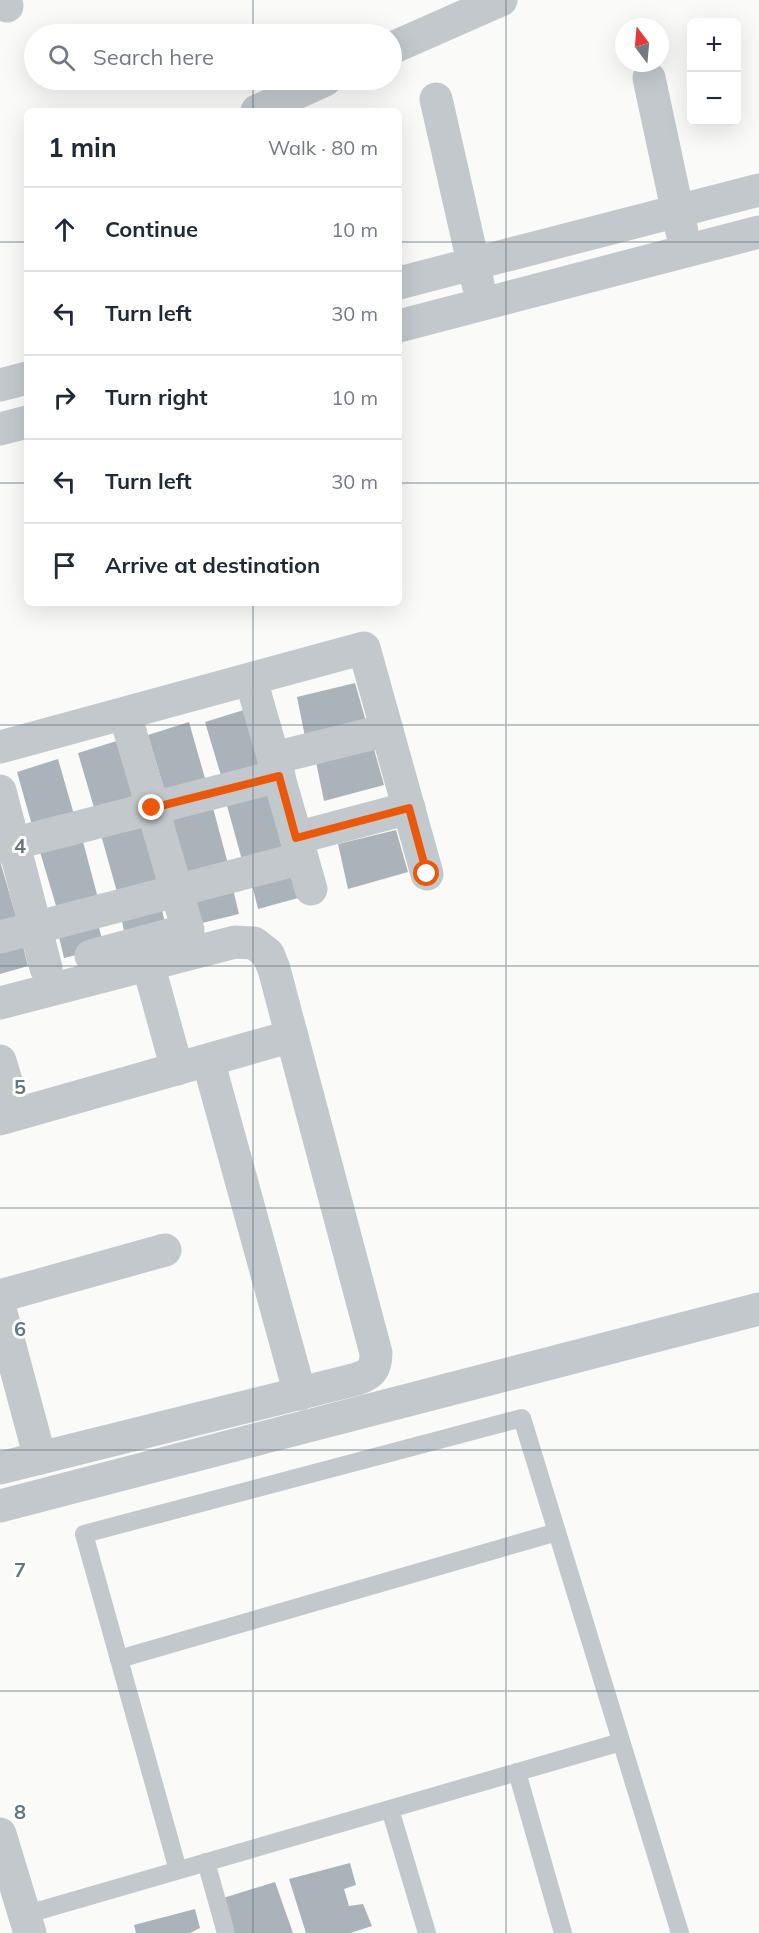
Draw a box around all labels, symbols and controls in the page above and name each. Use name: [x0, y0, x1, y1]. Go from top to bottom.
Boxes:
north arrow: [615, 18, 669, 72]
map controls: [687, 18, 741, 126]
button: +: [687, 18, 741, 72]
search box: [24, 24, 402, 90]
icon: search: [45, 41, 78, 74]
text: Search here: [93, 43, 214, 71]
button: −: [687, 72, 741, 126]
text: 1 min: [48, 131, 117, 164]
text: Walk · 80 m: [268, 135, 378, 160]
icon: ahead: [48, 213, 81, 246]
text: Continue: [105, 215, 198, 243]
text: 10 m: [331, 217, 378, 242]
icon: left: [48, 297, 81, 330]
text: Turn left: [105, 299, 192, 327]
text: 30 m: [331, 301, 378, 326]
icon: right: [48, 381, 81, 414]
text: Turn right: [105, 383, 208, 411]
text: 10 m: [331, 385, 378, 410]
icon: left: [48, 465, 81, 498]
text: Turn left: [105, 467, 192, 495]
text: 30 m: [331, 469, 378, 494]
icon: arrive: [48, 549, 81, 582]
text: Arrive at destination: [105, 551, 320, 579]
route end: [138, 794, 164, 820]
text: 4: [14, 833, 26, 858]
route start: [413, 860, 439, 886]
text: 5: [14, 1074, 26, 1099]
text: 6: [14, 1316, 26, 1341]
text: 7: [14, 1557, 26, 1582]
text: 8: [14, 1799, 26, 1824]

